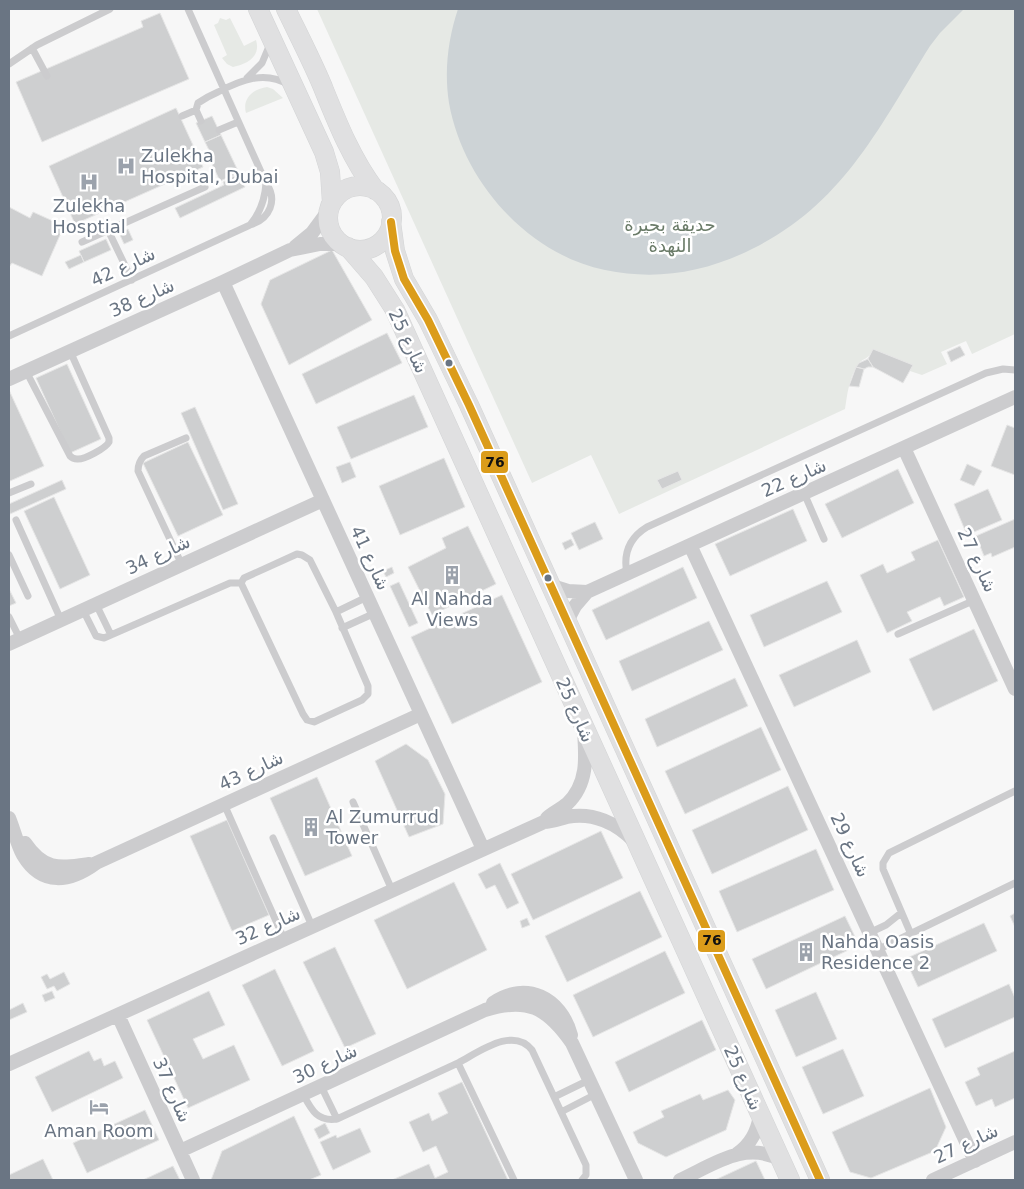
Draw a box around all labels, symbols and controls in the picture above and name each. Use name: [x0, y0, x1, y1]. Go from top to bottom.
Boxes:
place label: Zulekha Hospital, Dubai: [141, 145, 279, 187]
hospital icon: Zulekha Hospital, Dubai: [115, 155, 137, 177]
hospital icon: Zulekha Hosptial: [78, 171, 100, 193]
place label: Zulekha Hosptial: [52, 195, 126, 237]
park label: حديقة بحيرة النهدة: [624, 214, 716, 257]
street label: شارع 42: [87, 243, 159, 291]
street label: شارع 38: [106, 274, 178, 322]
street label: شارع 25: [384, 305, 432, 377]
unlabelled marker: [444, 358, 454, 368]
line badge: 76: [480, 450, 509, 474]
text: 76: [485, 454, 505, 470]
street label: شارع 22: [758, 454, 830, 502]
street label: شارع 41: [346, 522, 394, 594]
street label: شارع 27: [953, 524, 1001, 596]
street label: شارع 34: [122, 531, 194, 579]
building icon: Al Nahda Views: [441, 564, 463, 586]
unlabelled marker: [543, 573, 553, 583]
place label: Al Nahda Views: [411, 588, 493, 630]
street label: شارع 25: [551, 674, 599, 746]
street label: شارع 43: [215, 747, 287, 795]
place label: Al Zumurrud Tower: [325, 806, 439, 848]
street label: شارع 29: [826, 809, 874, 881]
building icon: Al Zumurrud Tower: [300, 816, 322, 838]
street label: شارع 32: [232, 902, 304, 950]
line badge: 76: [697, 929, 726, 953]
place label: Nahda Oasis Residence 2: [821, 931, 934, 973]
text: 76: [702, 932, 722, 948]
building icon: Nahda Oasis Residence 2: [795, 941, 817, 963]
street label: شارع 30: [289, 1040, 361, 1088]
street label: شارع 25: [719, 1042, 767, 1114]
street label: شارع 37: [148, 1054, 196, 1126]
hotel icon: Aman Room: [88, 1096, 110, 1118]
place label: Aman Room: [44, 1120, 154, 1141]
street label: شارع 27: [930, 1120, 1002, 1168]

